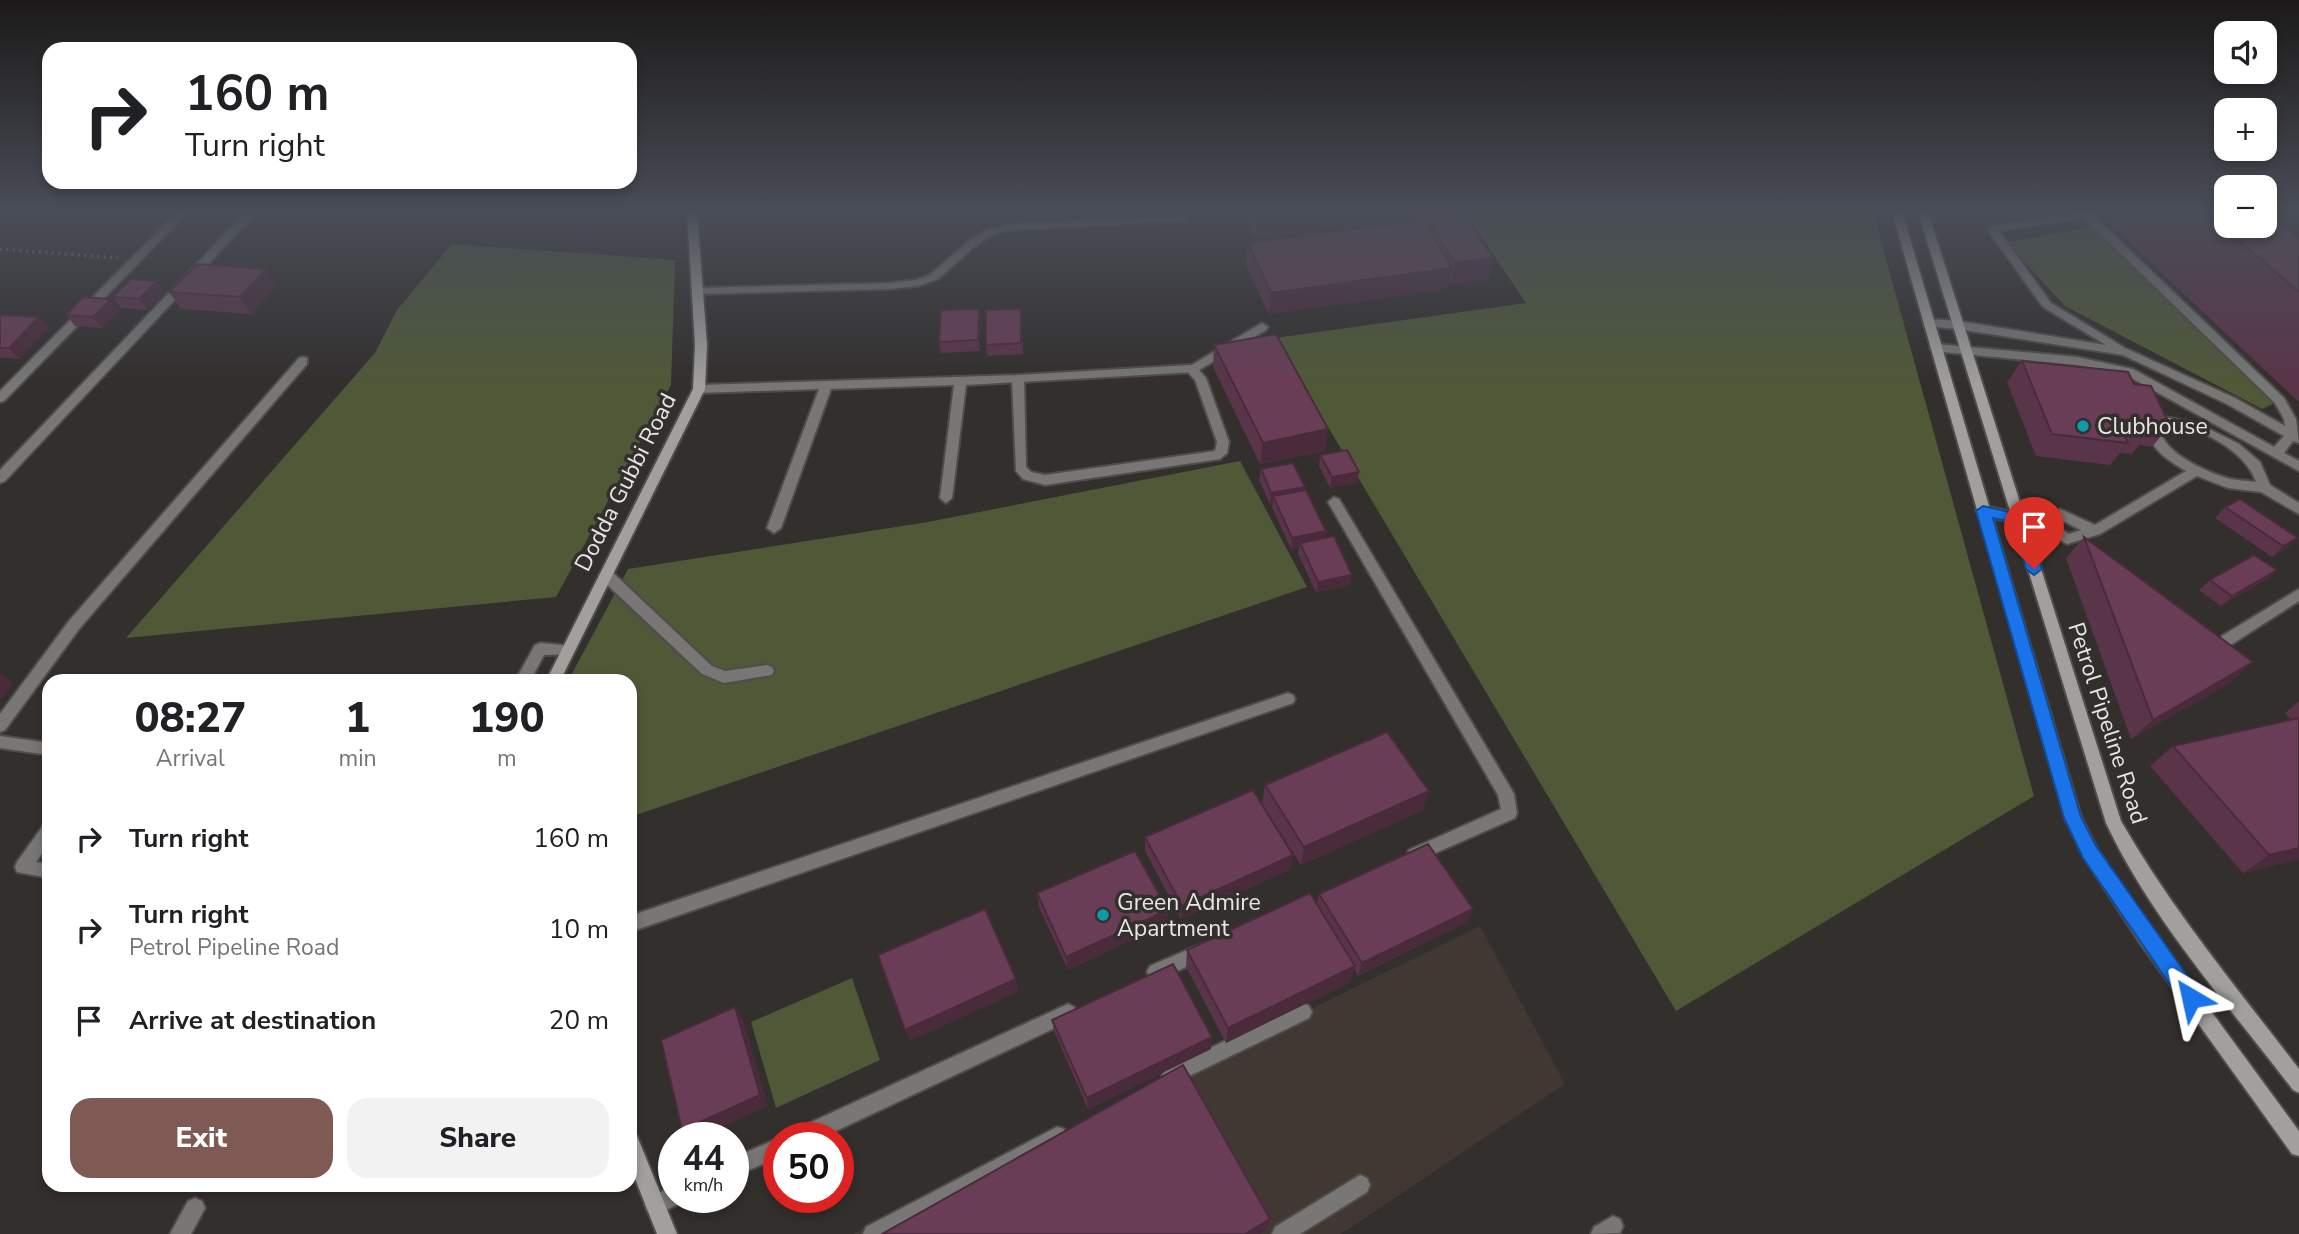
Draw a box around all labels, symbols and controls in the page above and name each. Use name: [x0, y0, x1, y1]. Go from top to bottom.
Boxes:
map controls: [2214, 21, 2277, 238]
button: sound: [2214, 21, 2277, 84]
text: 160 m: [185, 60, 329, 127]
icon: right: [70, 70, 161, 161]
button: +: [2214, 98, 2277, 161]
text: Turn right: [185, 124, 325, 167]
button: −: [2214, 175, 2277, 238]
street label: Dodda Gubbi Road: [567, 388, 684, 577]
place label: Clubhouse: [2097, 411, 2208, 442]
marker: Clubhouse: [2075, 418, 2091, 434]
pin: [2004, 497, 2064, 569]
icon: arrive: [2015, 508, 2053, 546]
street label: Petrol Pipeline Road: [2060, 618, 2155, 828]
text: 08:27: [134, 690, 246, 747]
text: 1: [345, 690, 370, 747]
text: 190: [469, 690, 545, 747]
text: Arrival: [156, 743, 225, 774]
text: min: [339, 743, 377, 774]
text: m: [497, 743, 517, 774]
icon: right: [70, 820, 108, 858]
text: Turn right: [129, 821, 248, 856]
text: 160 m: [533, 821, 609, 856]
place label: Green Admire Apartment: [1117, 887, 1261, 944]
text: Turn right: [129, 897, 248, 932]
marker: Green Admire Apartment: [1095, 907, 1111, 923]
icon: right: [70, 911, 108, 949]
text: 10 m: [549, 912, 609, 947]
text: Petrol Pipeline Road: [129, 932, 339, 963]
position arrow: [2154, 961, 2228, 1035]
icon: arrive: [70, 1002, 108, 1040]
text: Arrive at destination: [129, 1003, 376, 1038]
text: 20 m: [549, 1003, 609, 1038]
button: Exit: [70, 1098, 333, 1178]
button: Share: [347, 1098, 609, 1178]
speed limit sign: 50: [763, 1122, 854, 1213]
text: 44: [682, 1135, 725, 1182]
text: km/h: [684, 1173, 723, 1197]

